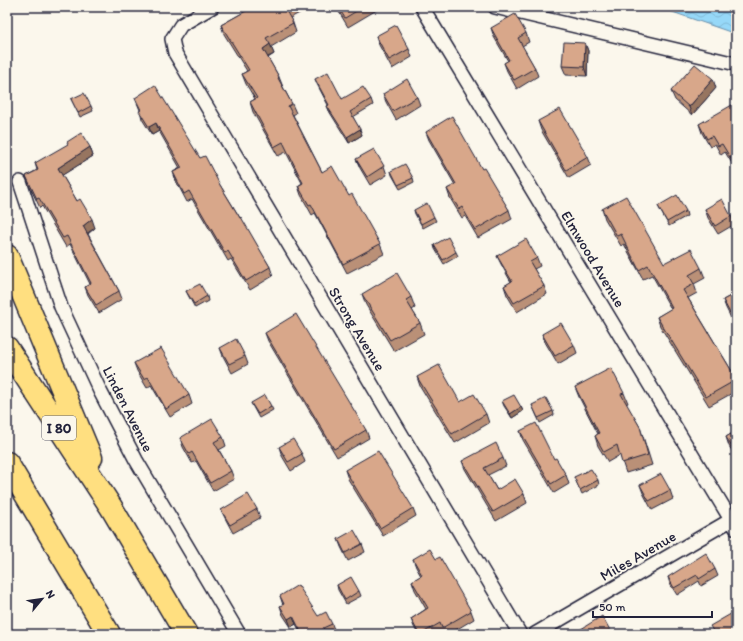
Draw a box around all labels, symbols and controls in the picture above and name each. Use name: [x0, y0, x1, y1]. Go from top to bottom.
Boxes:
street label: Elmwood Avenue: [557, 207, 629, 311]
street label: Strong Avenue: [325, 284, 389, 374]
street label: Linden Avenue: [99, 363, 157, 455]
road number: I 80: [42, 416, 76, 440]
street label: Miles Avenue: [597, 527, 679, 585]
north arrow: [22, 579, 62, 619]
text: N: [43, 588, 58, 601]
scale bar: [593, 593, 712, 619]
text: 50 m: [599, 600, 625, 614]

